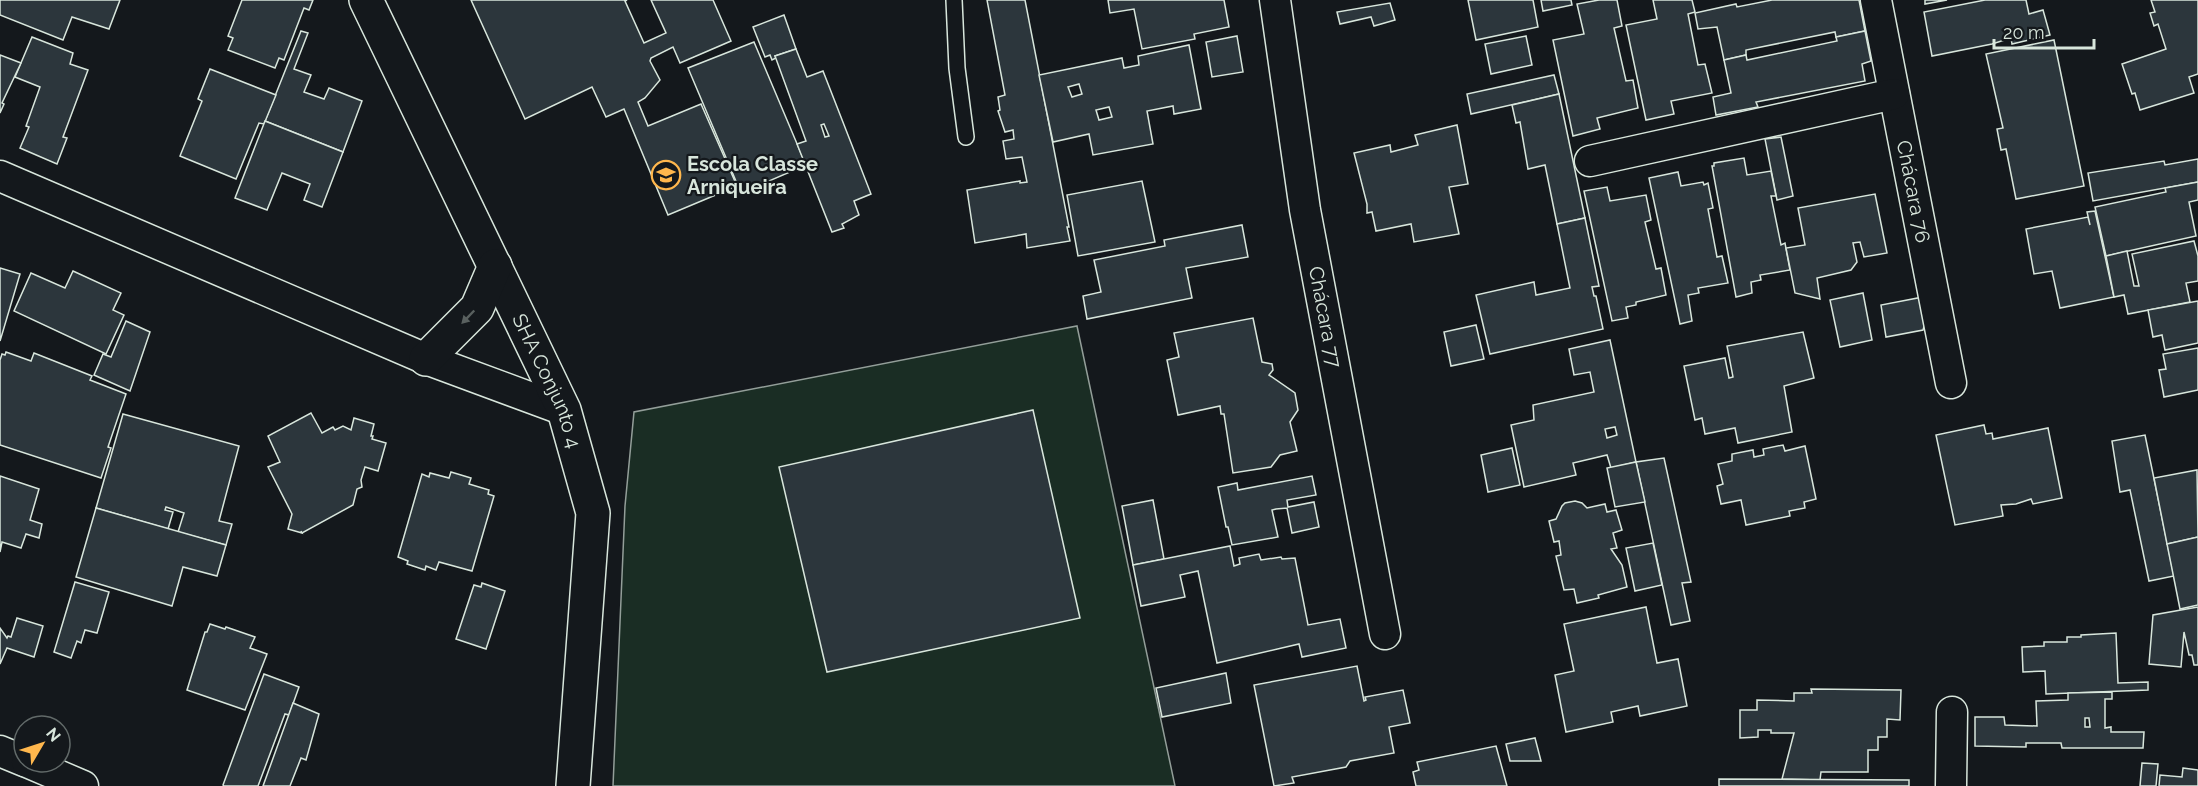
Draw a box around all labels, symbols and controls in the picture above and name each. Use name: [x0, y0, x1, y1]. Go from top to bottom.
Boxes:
scale bar: [1994, 12, 2094, 50]
text: 20 m: [2003, 22, 2045, 43]
street label: Chácara 76: [1892, 138, 1935, 245]
place label: Escola Classe Arniqueira: [687, 152, 818, 199]
school or university icon: Escola Classe Arniqueira: [650, 159, 682, 191]
street label: Chácara 77: [1304, 264, 1347, 370]
one-way arrow: [461, 310, 475, 324]
street label: SHA Conjunto 4: [507, 310, 586, 451]
north arrow: [12, 714, 72, 774]
text: N: [42, 724, 64, 746]

